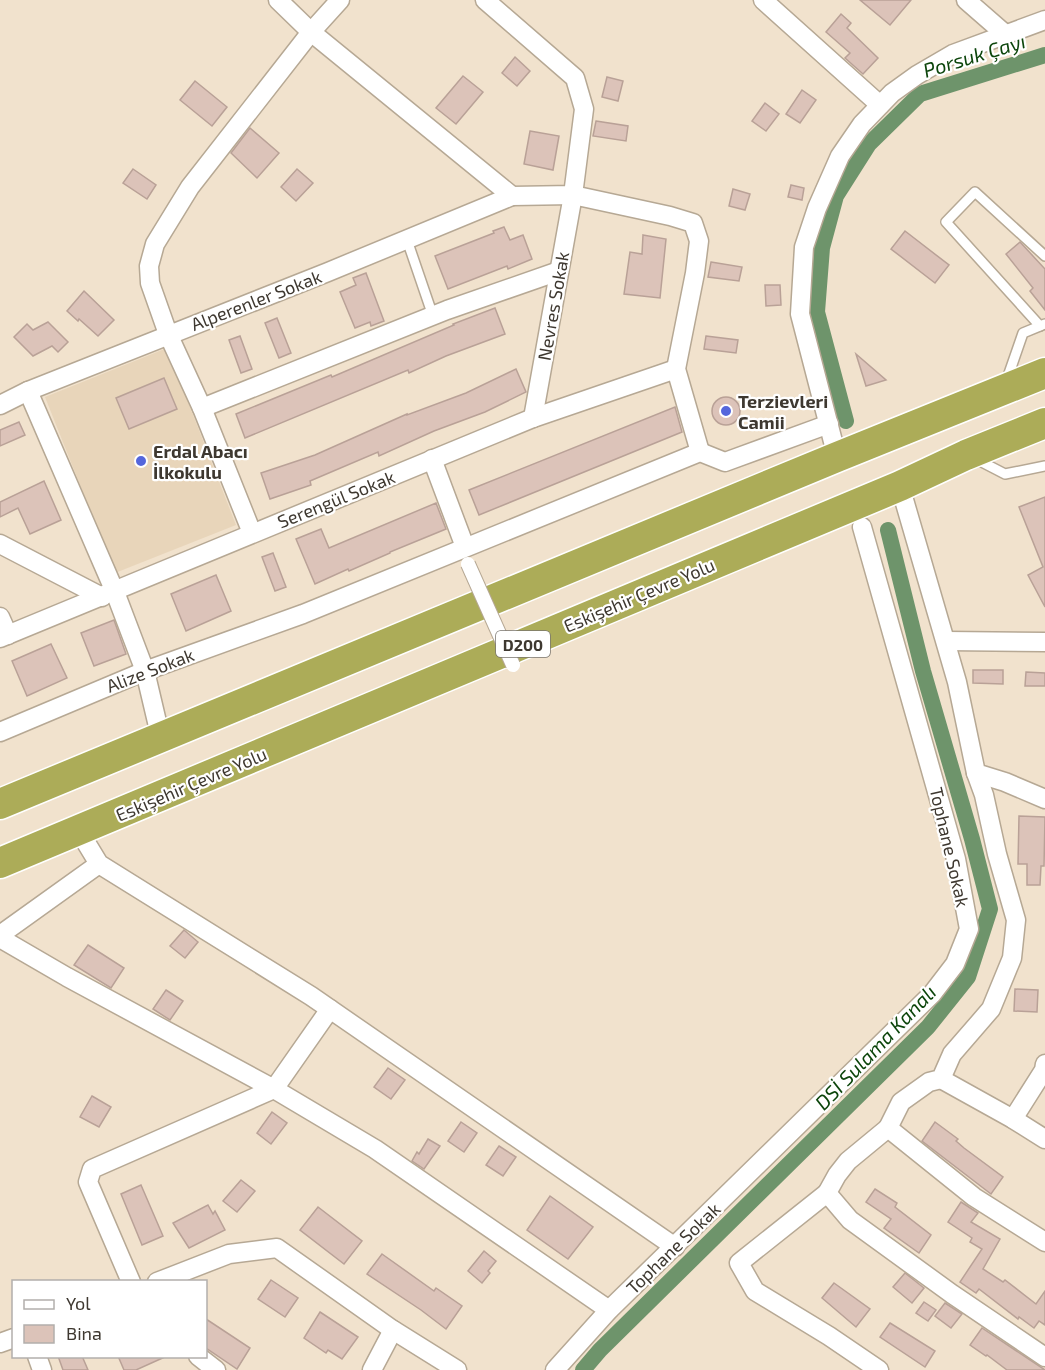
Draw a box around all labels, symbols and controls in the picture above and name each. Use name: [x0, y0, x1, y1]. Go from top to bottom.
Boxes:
water label: Porsuk Çayı: [920, 28, 1028, 83]
street label: Nevres Sokak: [533, 250, 573, 362]
street label: Alperenler Sokak: [188, 265, 324, 335]
place label: Terzievleri Camii: [738, 390, 828, 433]
marker: Terzievleri Camii: [719, 404, 733, 418]
place label: Erdal Abacı İlkokulu: [153, 440, 248, 483]
marker: Erdal Abacı İlkokulu: [134, 454, 148, 468]
street label: Serengül Sokak: [274, 465, 398, 533]
street label: Eskişehir Çevre Yolu: [560, 553, 718, 638]
road number: D200: [496, 631, 550, 657]
street label: Alize Sokak: [103, 643, 197, 697]
street label: Eskişehir Çevre Yolu: [112, 742, 270, 827]
street label: Tophane Sokak: [926, 785, 974, 909]
water label: DSİ Sulama Kanalı: [809, 980, 941, 1114]
street label: Tophane Sokak: [621, 1198, 725, 1298]
legend: [12, 1280, 207, 1358]
text: Yol: [66, 1292, 91, 1314]
text: Bina: [66, 1322, 102, 1344]

